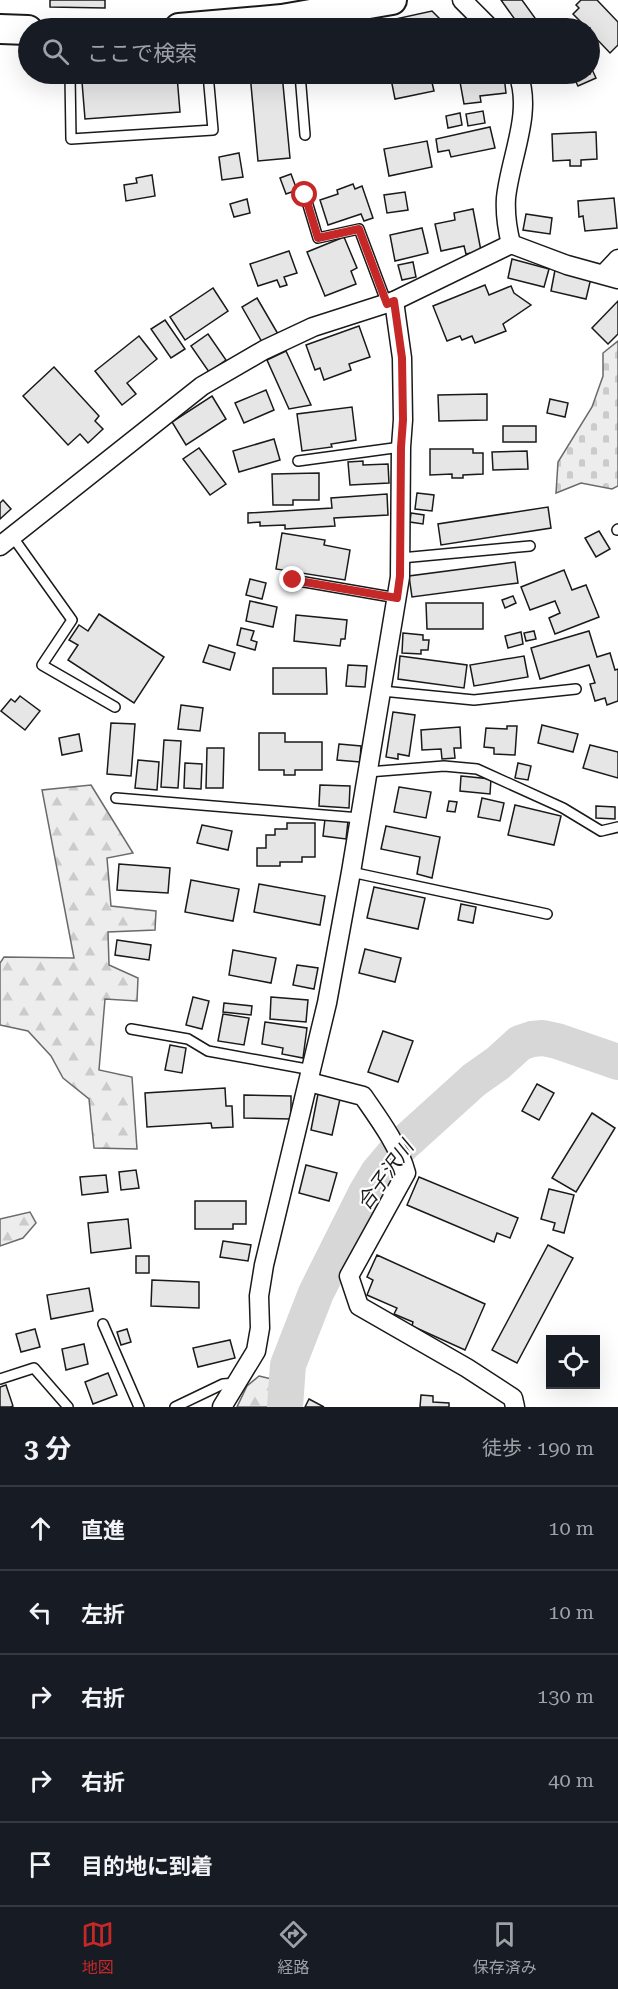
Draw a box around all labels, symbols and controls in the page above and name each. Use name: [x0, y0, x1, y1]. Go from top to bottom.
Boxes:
search box: [18, 18, 600, 84]
icon: search: [39, 35, 72, 68]
text: ここで検索: [87, 41, 197, 66]
route start: [291, 181, 317, 207]
route end: [279, 566, 305, 592]
water label: 合子沢川: [352, 1134, 419, 1214]
map controls: [546, 1335, 600, 1389]
button: locate: [546, 1335, 600, 1389]
text: 3 分: [24, 1434, 71, 1464]
text: 徒歩 · 190 m: [482, 1436, 594, 1460]
icon: ahead: [24, 1512, 57, 1545]
text: 10 m: [548, 1516, 594, 1540]
text: 直進: [81, 1518, 125, 1543]
icon: left: [24, 1596, 57, 1629]
text: 10 m: [548, 1600, 594, 1624]
text: 左折: [81, 1602, 125, 1627]
icon: right: [24, 1680, 57, 1713]
text: 130 m: [537, 1684, 594, 1708]
text: 右折: [81, 1686, 125, 1711]
icon: right: [24, 1764, 57, 1797]
text: 40 m: [548, 1768, 594, 1792]
text: 右折: [81, 1770, 125, 1795]
icon: arrive: [24, 1848, 57, 1881]
text: 目的地に到着: [81, 1854, 213, 1879]
tab: 地図: [81, 1918, 114, 1978]
tab: 経路: [277, 1918, 310, 1978]
tab: 保存済み: [473, 1918, 537, 1978]

